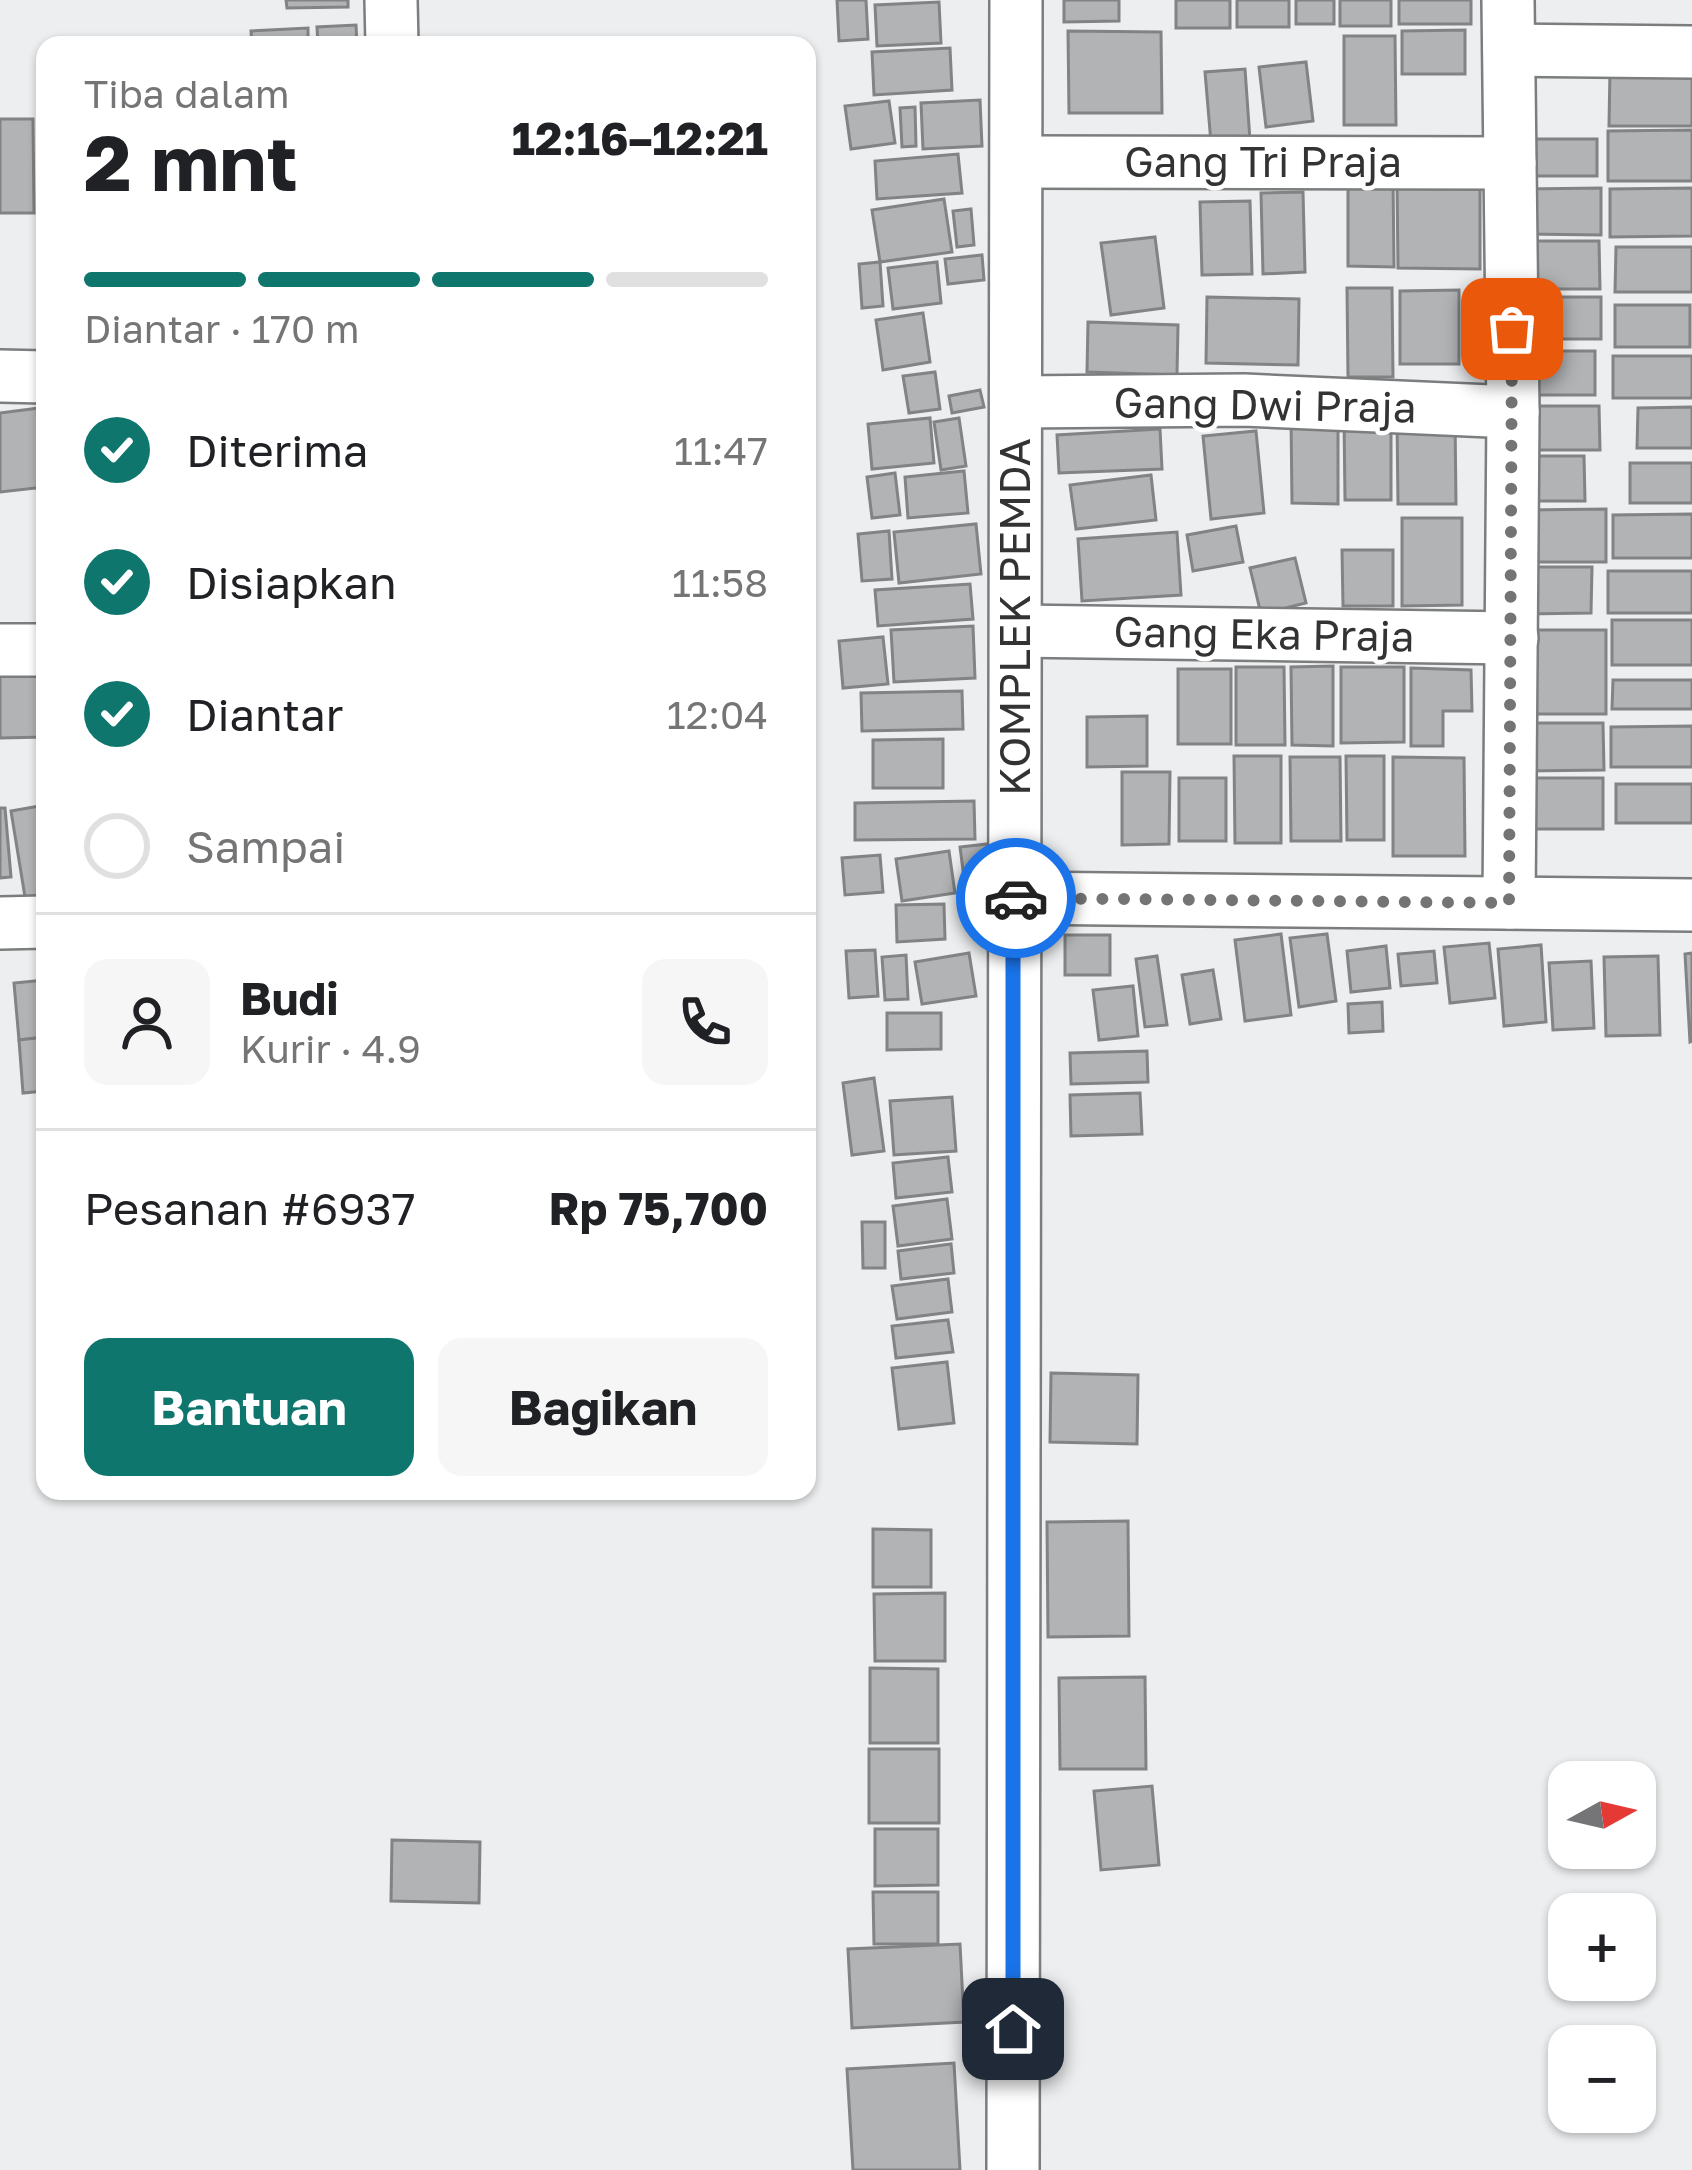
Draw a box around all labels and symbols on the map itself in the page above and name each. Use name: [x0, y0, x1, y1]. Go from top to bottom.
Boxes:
street label: Gang Tri Praja: [1124, 136, 1402, 186]
pin: [1461, 278, 1563, 380]
street label: Gang Dwi Praja: [1113, 376, 1417, 432]
street label: KOMPLEK PEMDA: [989, 438, 1039, 796]
street label: Gang Eka Praja: [1113, 605, 1415, 661]
courier: [956, 838, 1076, 958]
north arrow: [1548, 1761, 1656, 1869]
pin: [962, 1978, 1064, 2080]

